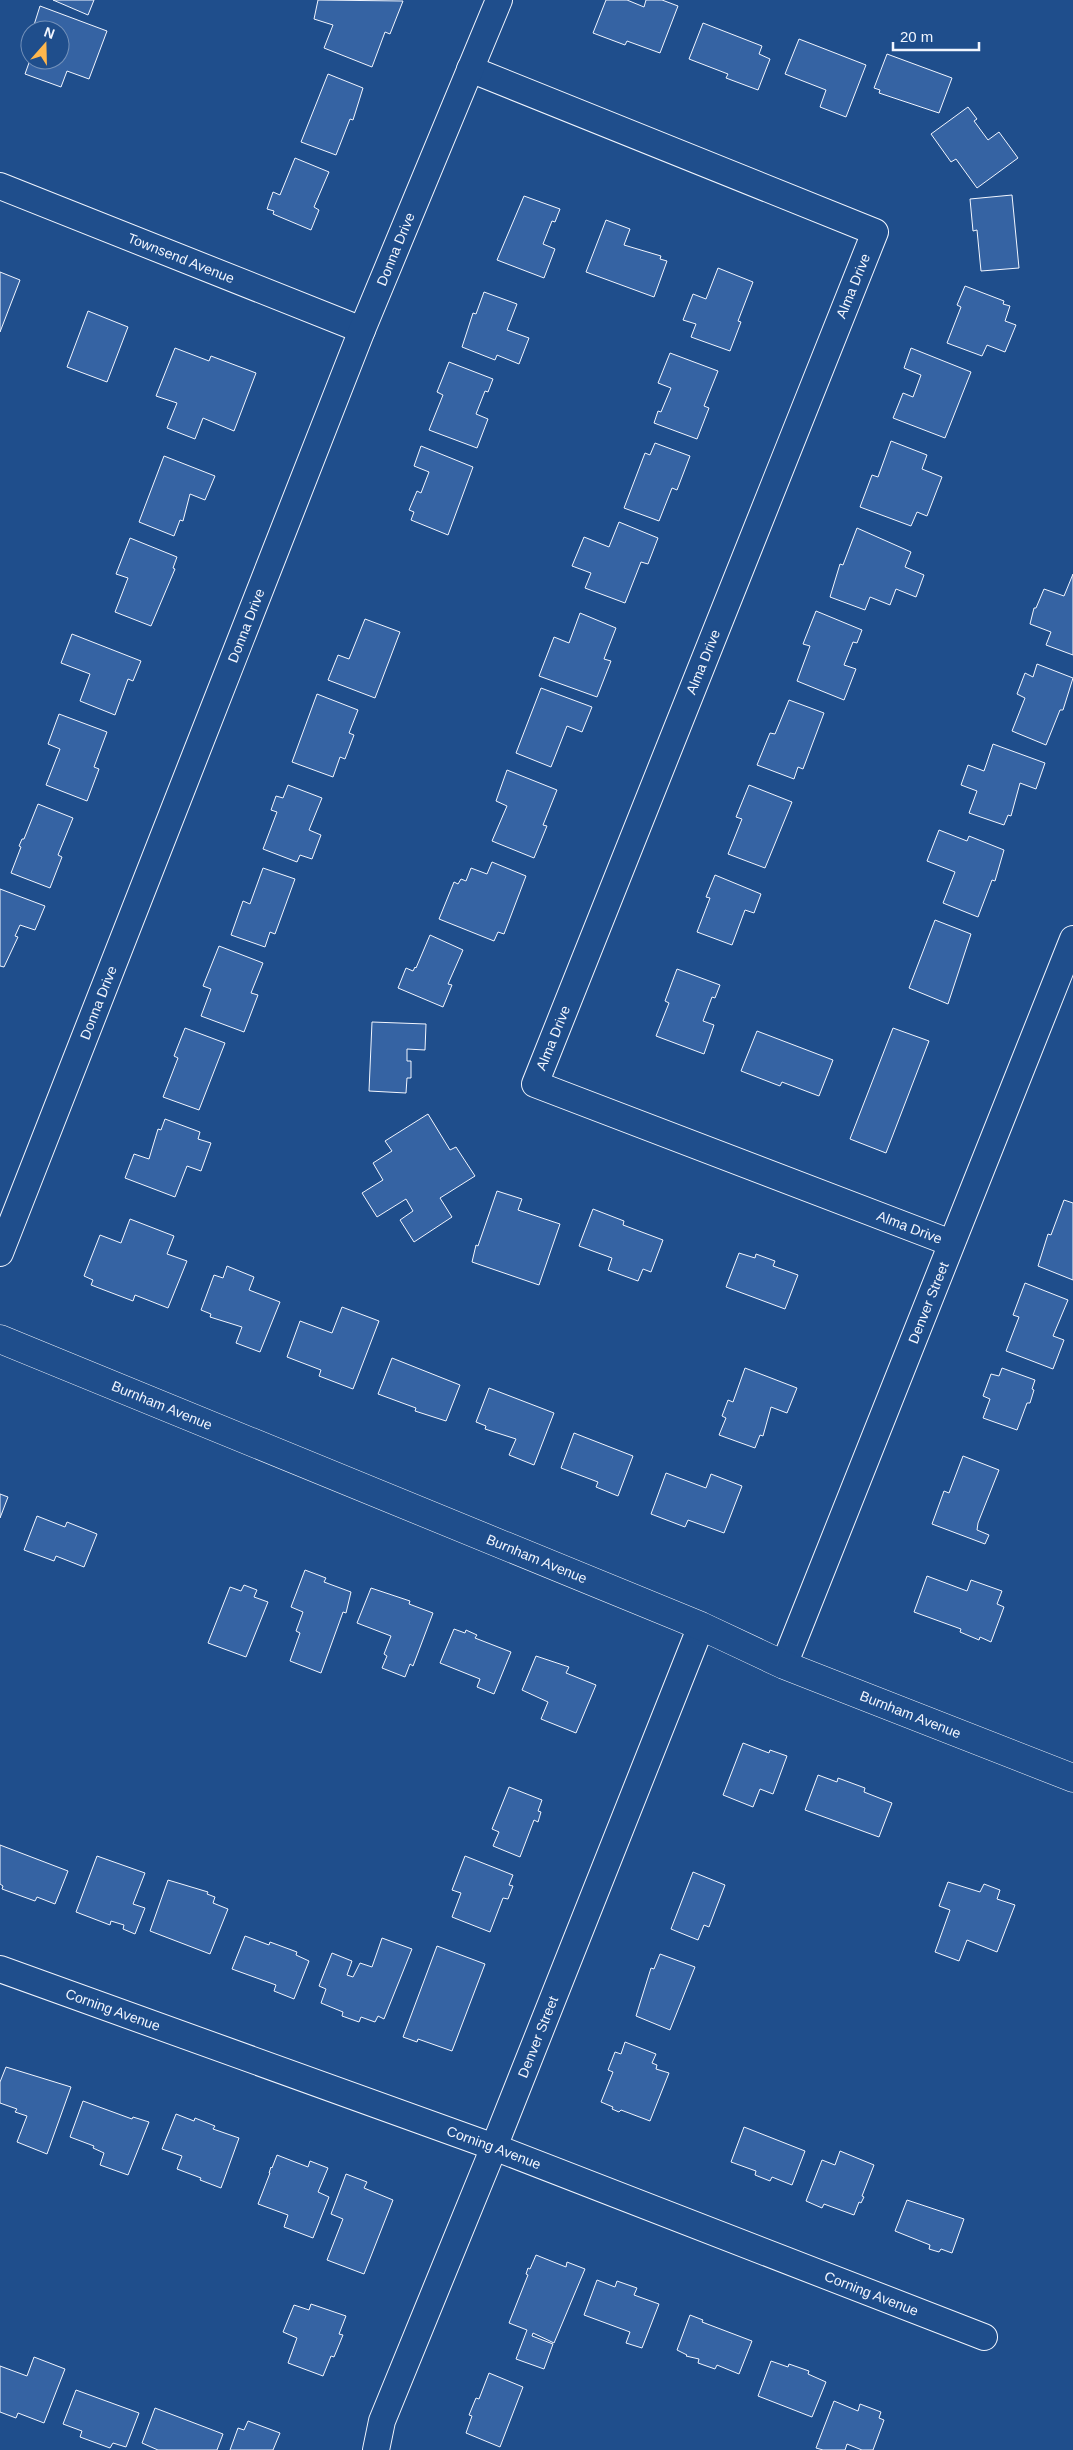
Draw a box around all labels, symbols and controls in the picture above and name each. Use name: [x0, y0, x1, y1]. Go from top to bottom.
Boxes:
north arrow: [20, 20, 70, 70]
scale bar: [893, 20, 979, 52]
text: N: [42, 24, 57, 42]
text: 20 m: [900, 28, 933, 45]
street label: Donna Drive: [373, 210, 418, 288]
street label: Townsend Avenue: [125, 230, 237, 287]
street label: Alma Drive: [833, 251, 873, 321]
street label: Donna Drive: [224, 586, 268, 665]
street label: Alma Drive: [683, 627, 723, 697]
street label: Donna Drive: [77, 963, 120, 1042]
street label: Alma Drive: [533, 1003, 573, 1073]
street label: Alma Drive: [875, 1207, 945, 1247]
street label: Denver Street: [905, 1259, 952, 1346]
street label: Burnham Avenue: [109, 1378, 215, 1433]
street label: Burnham Avenue: [484, 1531, 590, 1587]
street label: Burnham Avenue: [858, 1687, 964, 1742]
street label: Corning Avenue: [63, 1985, 163, 2034]
street label: Denver Street: [514, 1994, 561, 2080]
street label: Corning Avenue: [444, 2123, 543, 2172]
street label: Corning Avenue: [822, 2268, 921, 2319]

